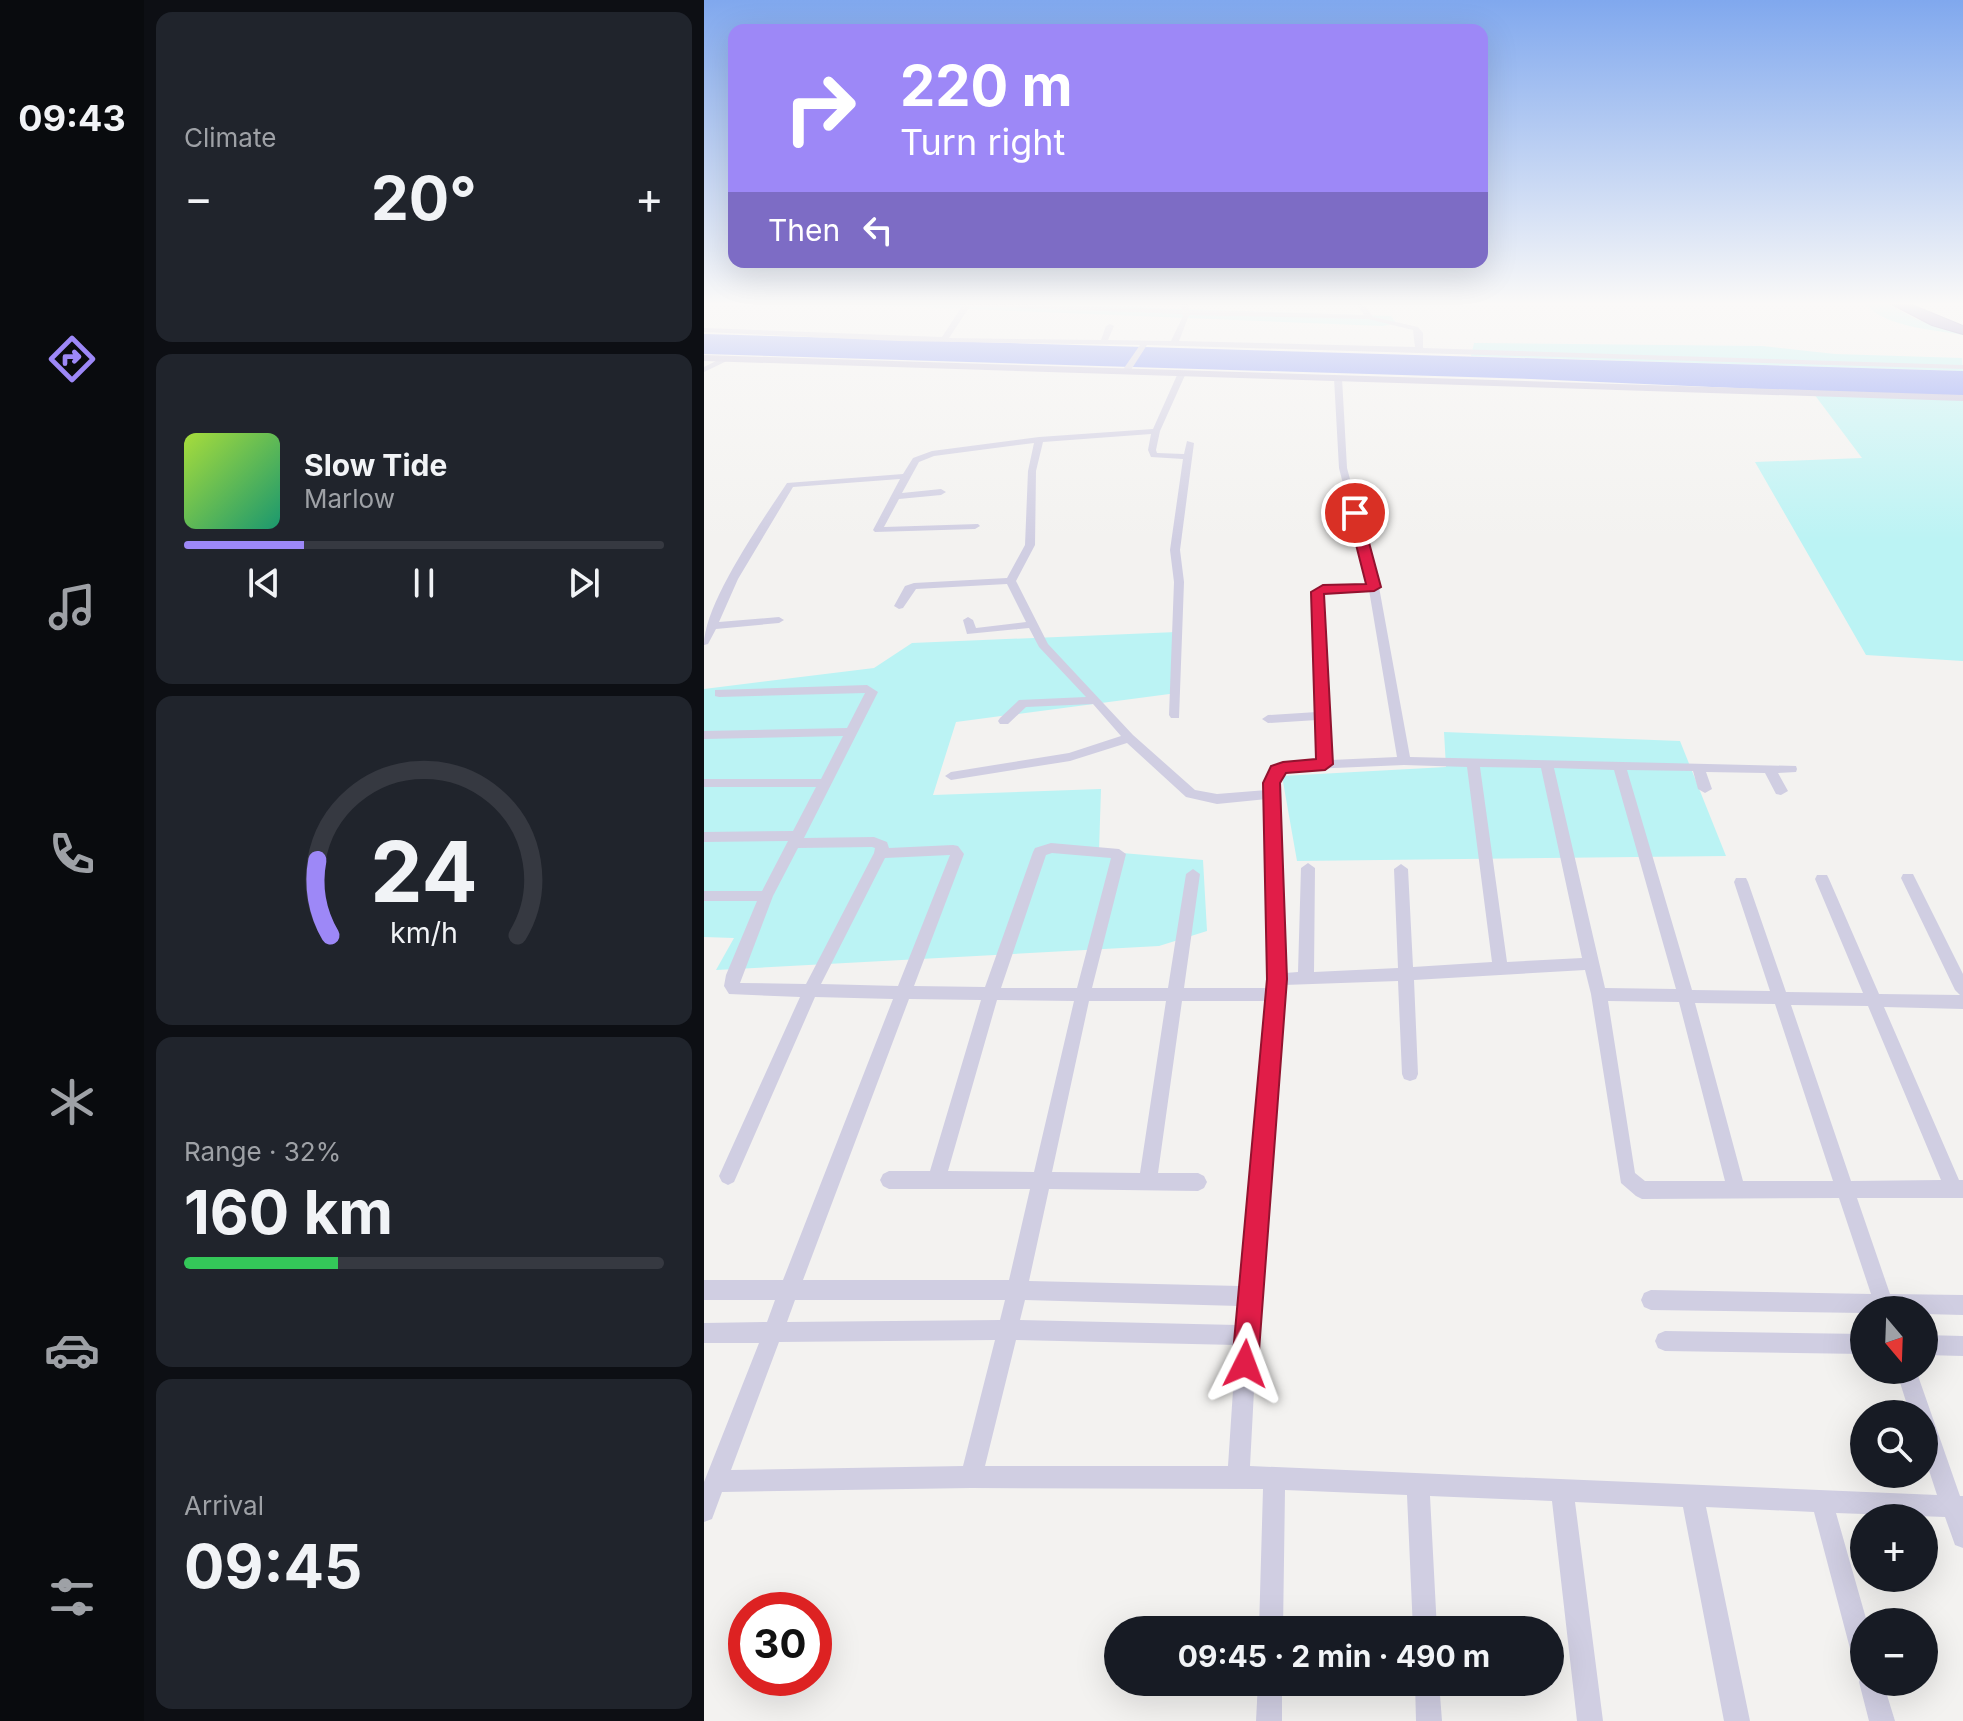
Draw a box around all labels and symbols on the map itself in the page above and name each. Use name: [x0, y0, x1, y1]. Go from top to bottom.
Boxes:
pin: [1321, 479, 1389, 547]
north arrow: [1850, 1296, 1938, 1384]
position arrow: [1203, 1322, 1287, 1406]
speed limit sign: 30: [728, 1592, 832, 1696]

